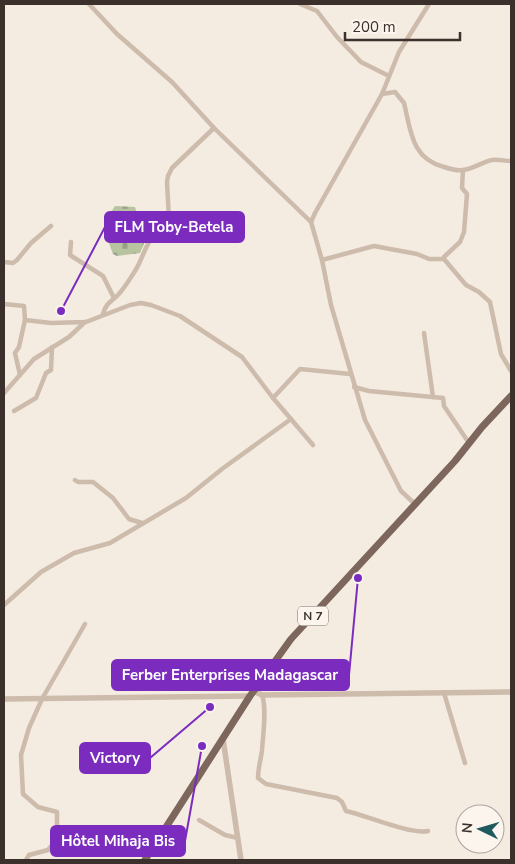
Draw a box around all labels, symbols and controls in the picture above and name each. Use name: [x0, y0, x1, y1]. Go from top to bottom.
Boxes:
scale bar: [345, 10, 460, 42]
text: 200 m: [352, 17, 396, 37]
callout: FLM Toby-Betela: [105, 212, 244, 242]
text: FLM Toby-Betela: [115, 217, 233, 237]
road number: N 7: [298, 606, 328, 626]
callout: Ferber Enterprises Madagascar: [112, 660, 349, 690]
text: Ferber Enterprises Madagascar: [122, 665, 338, 685]
callout: Victory: [80, 743, 150, 773]
text: Victory: [89, 748, 140, 768]
north arrow: [455, 804, 505, 854]
text: N: [458, 822, 477, 834]
callout: Hôtel Mihaja Bis: [51, 826, 185, 856]
text: Hôtel Mihaja Bis: [61, 831, 175, 851]

